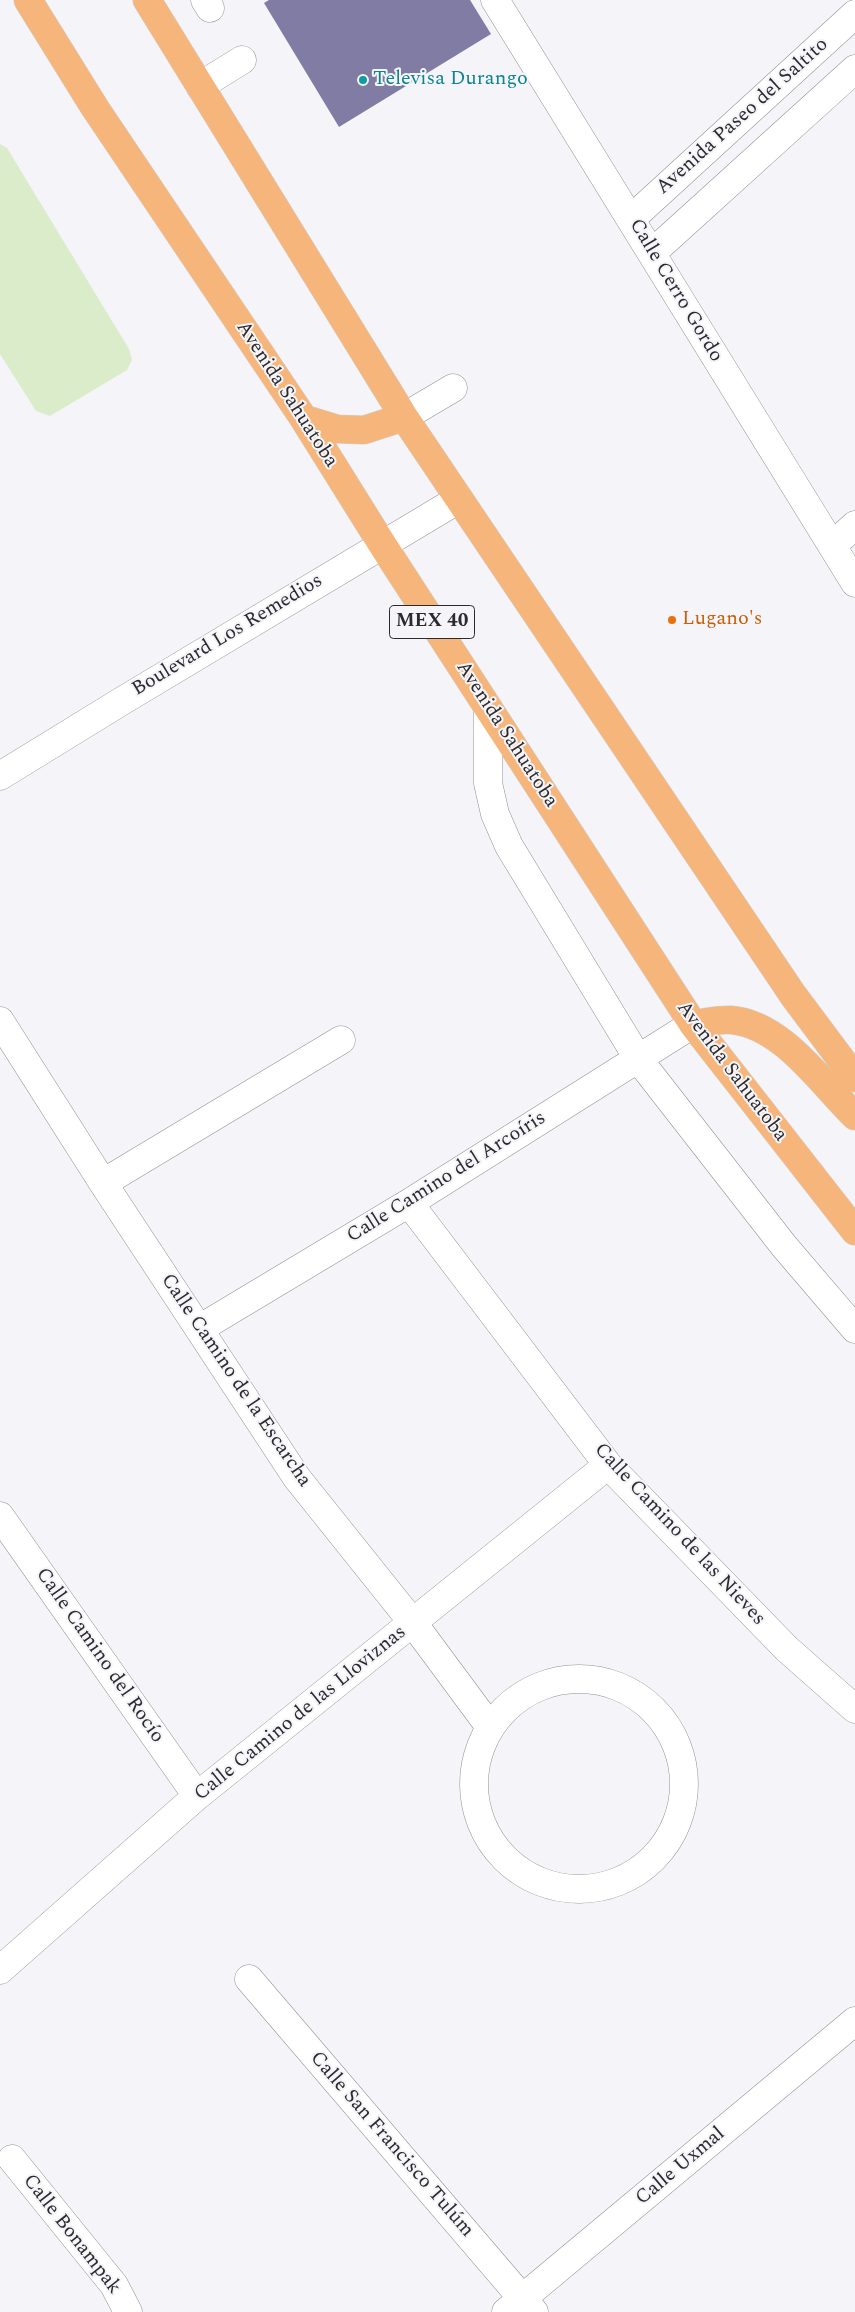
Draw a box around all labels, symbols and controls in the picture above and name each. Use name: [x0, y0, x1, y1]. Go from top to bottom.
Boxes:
street label: Avenida Paseo del Saltito: [652, 33, 834, 201]
place label: Televisa Durango: [373, 68, 528, 92]
marker: Televisa Durango: [357, 74, 369, 86]
street label: Calle Cerro Gordo: [623, 215, 727, 367]
street label: Avenida Sahuatoba: [230, 317, 342, 473]
street label: Boulevard Los Remedios: [128, 570, 328, 702]
road number: MEX 40: [390, 606, 474, 638]
place label: Lugano's: [682, 608, 762, 632]
marker: Lugano's: [666, 614, 678, 626]
street label: Avenida Sahuatoba: [450, 657, 562, 813]
street label: Avenida Sahuatoba: [670, 997, 792, 1147]
street label: Calle Camino del Arcoíris: [343, 1107, 551, 1249]
street label: Calle Camino de la Escarcha: [155, 1270, 315, 1492]
street label: Calle Camino de las Nieves: [588, 1439, 770, 1631]
street label: Calle Camino del Rocío: [29, 1564, 169, 1748]
street label: Calle Camino de las Lloviznas: [190, 1621, 412, 1807]
street label: Calle San Francisco Tulúm: [304, 2047, 478, 2243]
street label: Calle Uxmal: [632, 2123, 730, 2211]
street label: Calle Bonampak: [17, 2170, 125, 2300]

